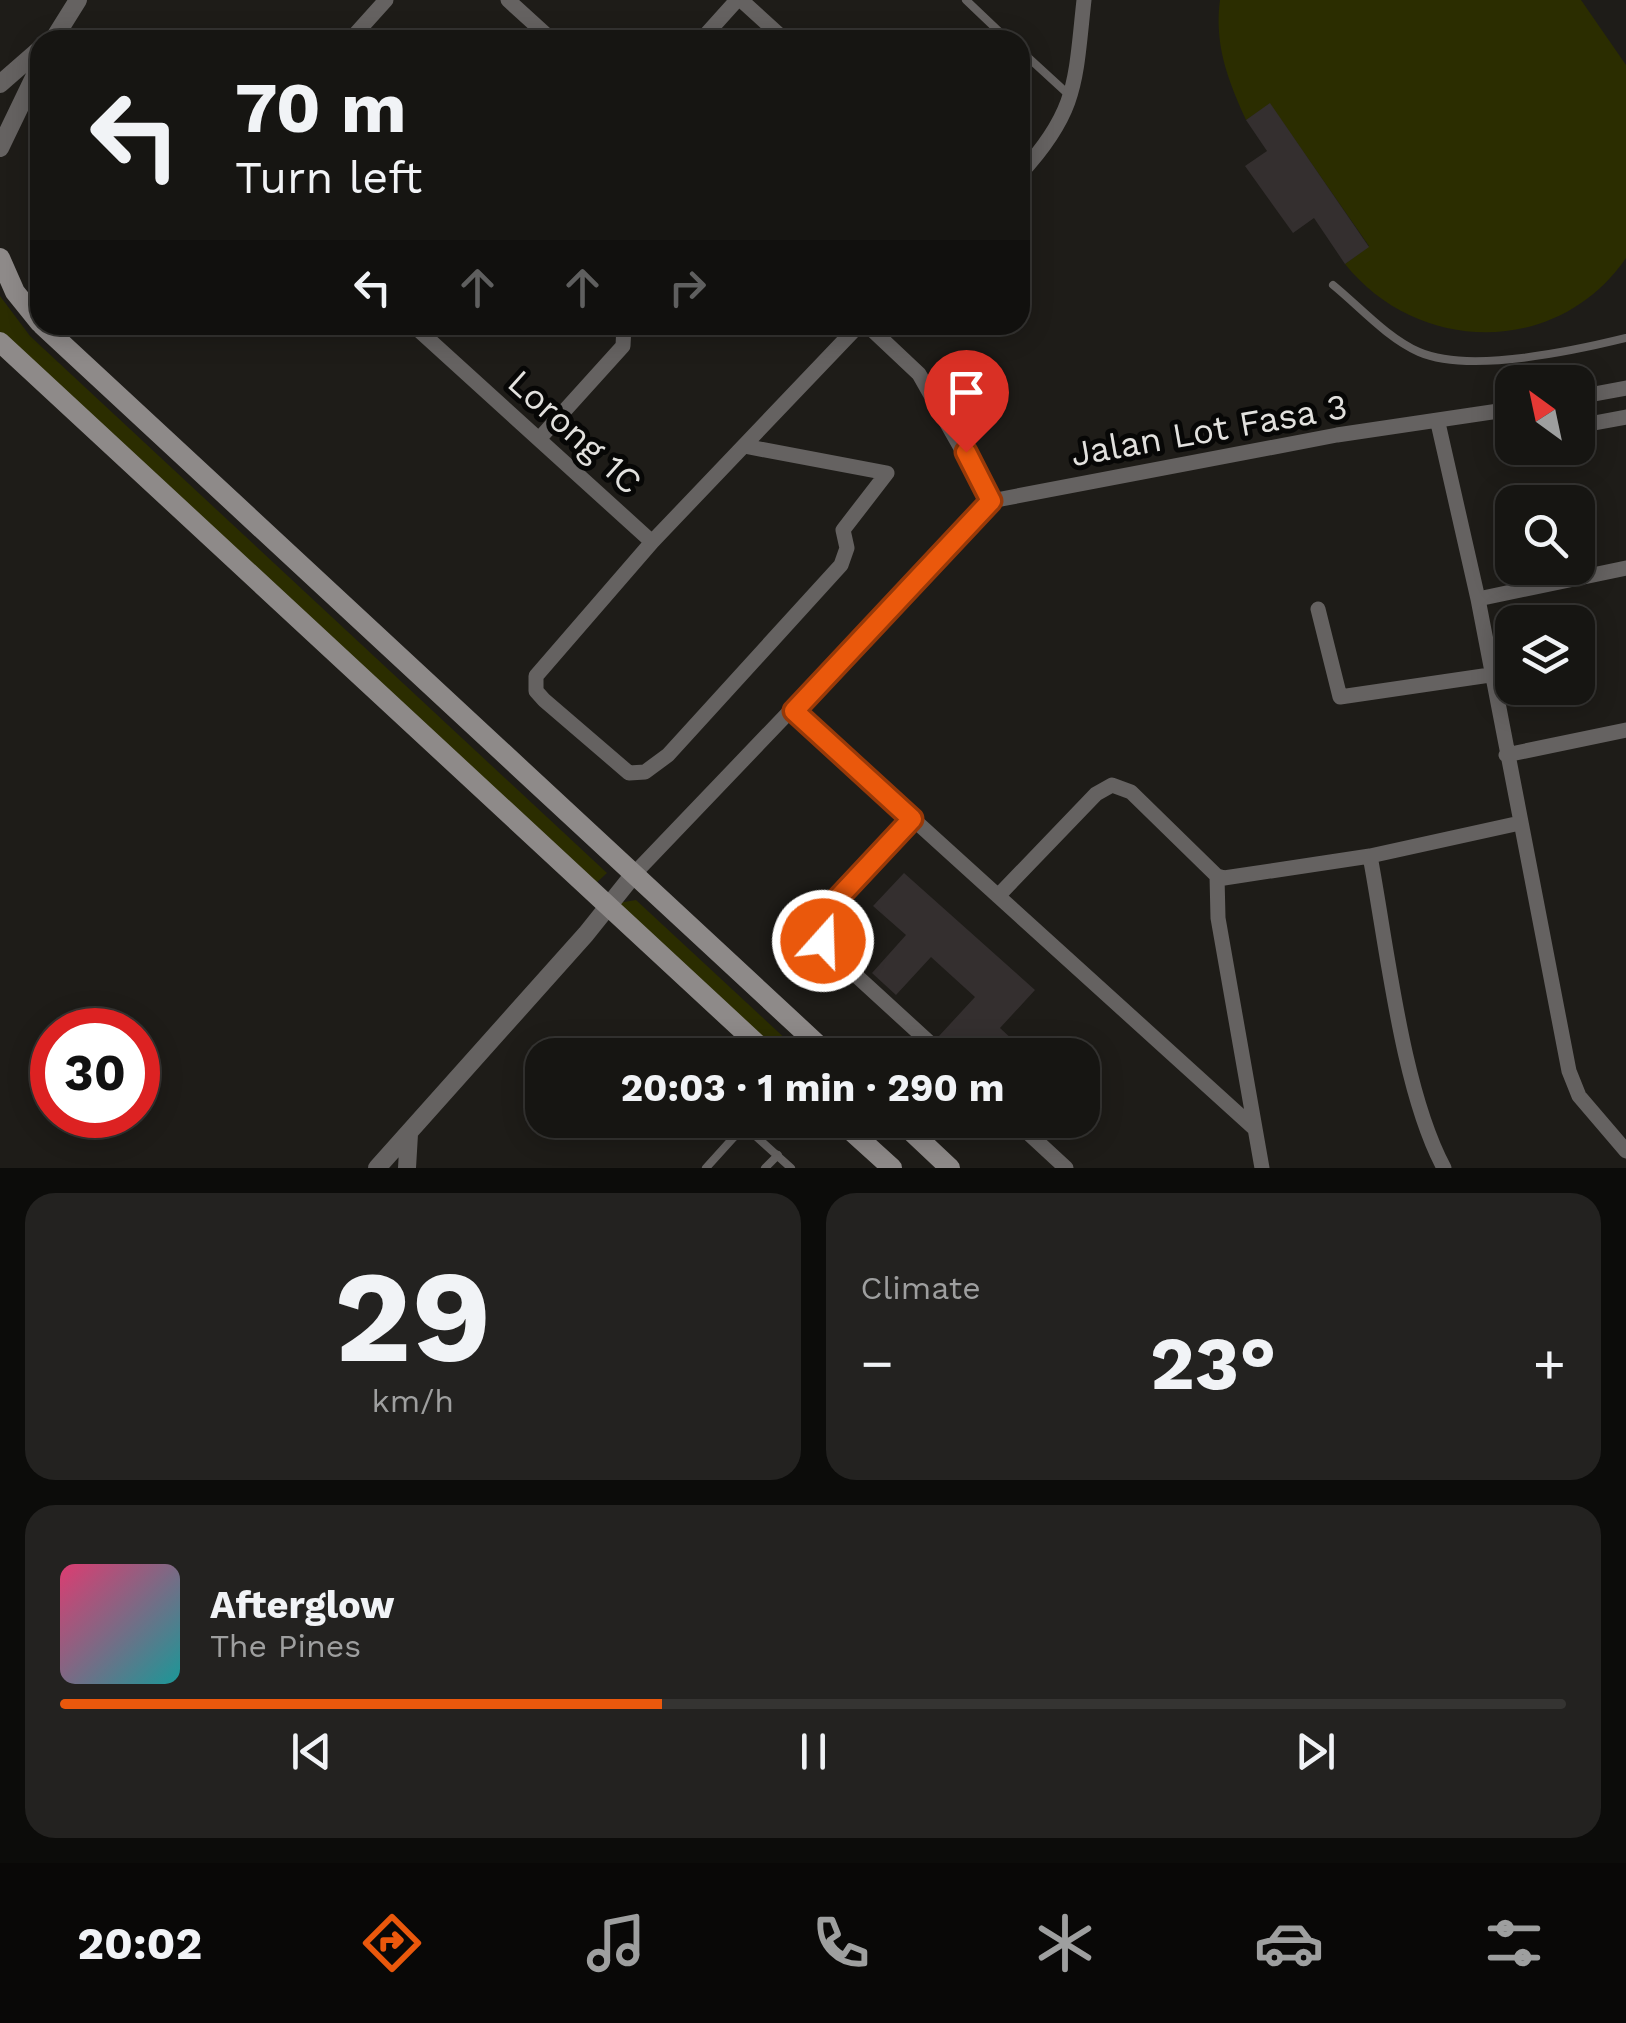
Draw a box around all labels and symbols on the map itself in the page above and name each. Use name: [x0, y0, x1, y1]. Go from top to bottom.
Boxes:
pin: [924, 350, 1009, 453]
street label: Lorong 1C: [500, 361, 650, 503]
north arrow: [1495, 365, 1595, 465]
street label: Jalan Lot Fasa 3: [1067, 385, 1351, 475]
position arrow: [771, 889, 875, 993]
speed limit sign: 30: [30, 1008, 160, 1138]

